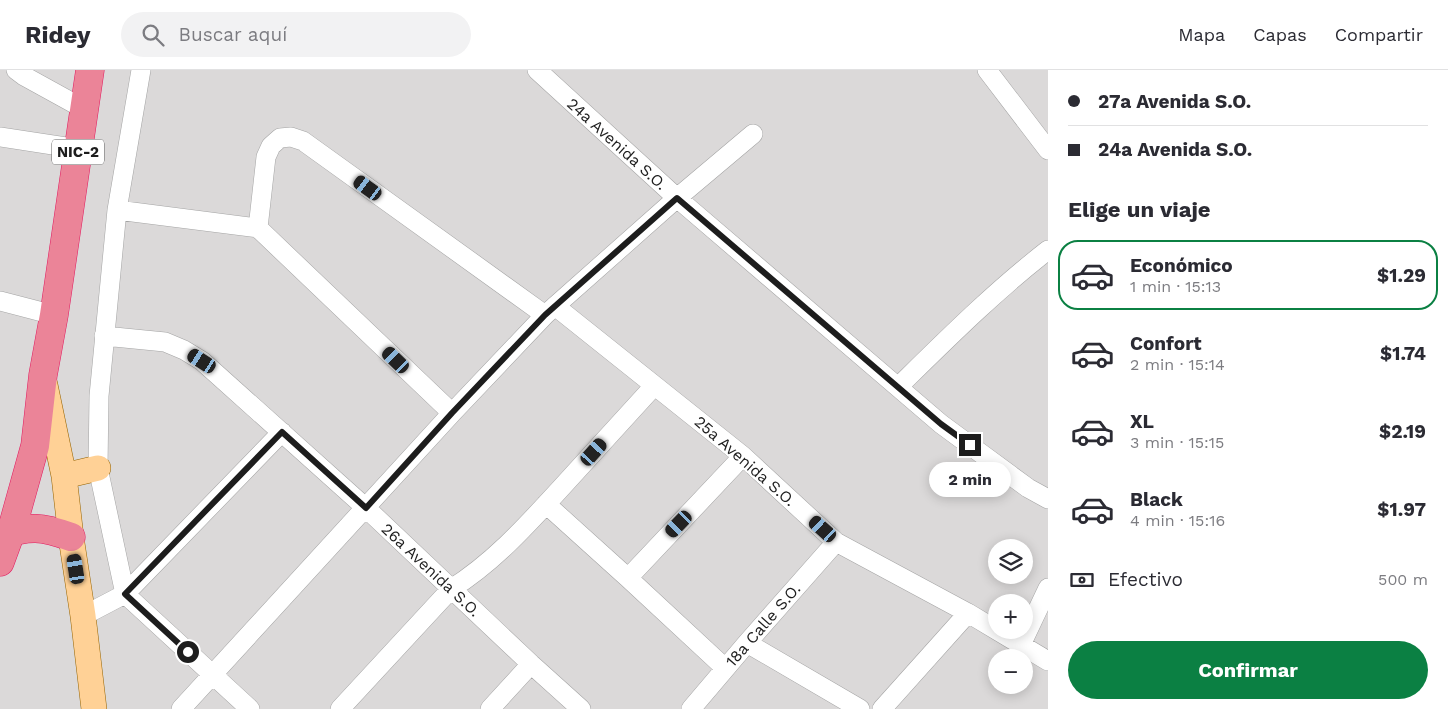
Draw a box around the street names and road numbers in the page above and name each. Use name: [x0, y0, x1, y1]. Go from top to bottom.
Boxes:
street label: 24a Avenida S.O.: [563, 94, 671, 194]
road number: NIC-2: [52, 140, 104, 164]
street label: 25a Avenida S.O.: [691, 412, 799, 510]
street label: 26a Avenida S.O.: [378, 519, 484, 621]
street label: 18a Calle S.O.: [722, 579, 804, 671]

